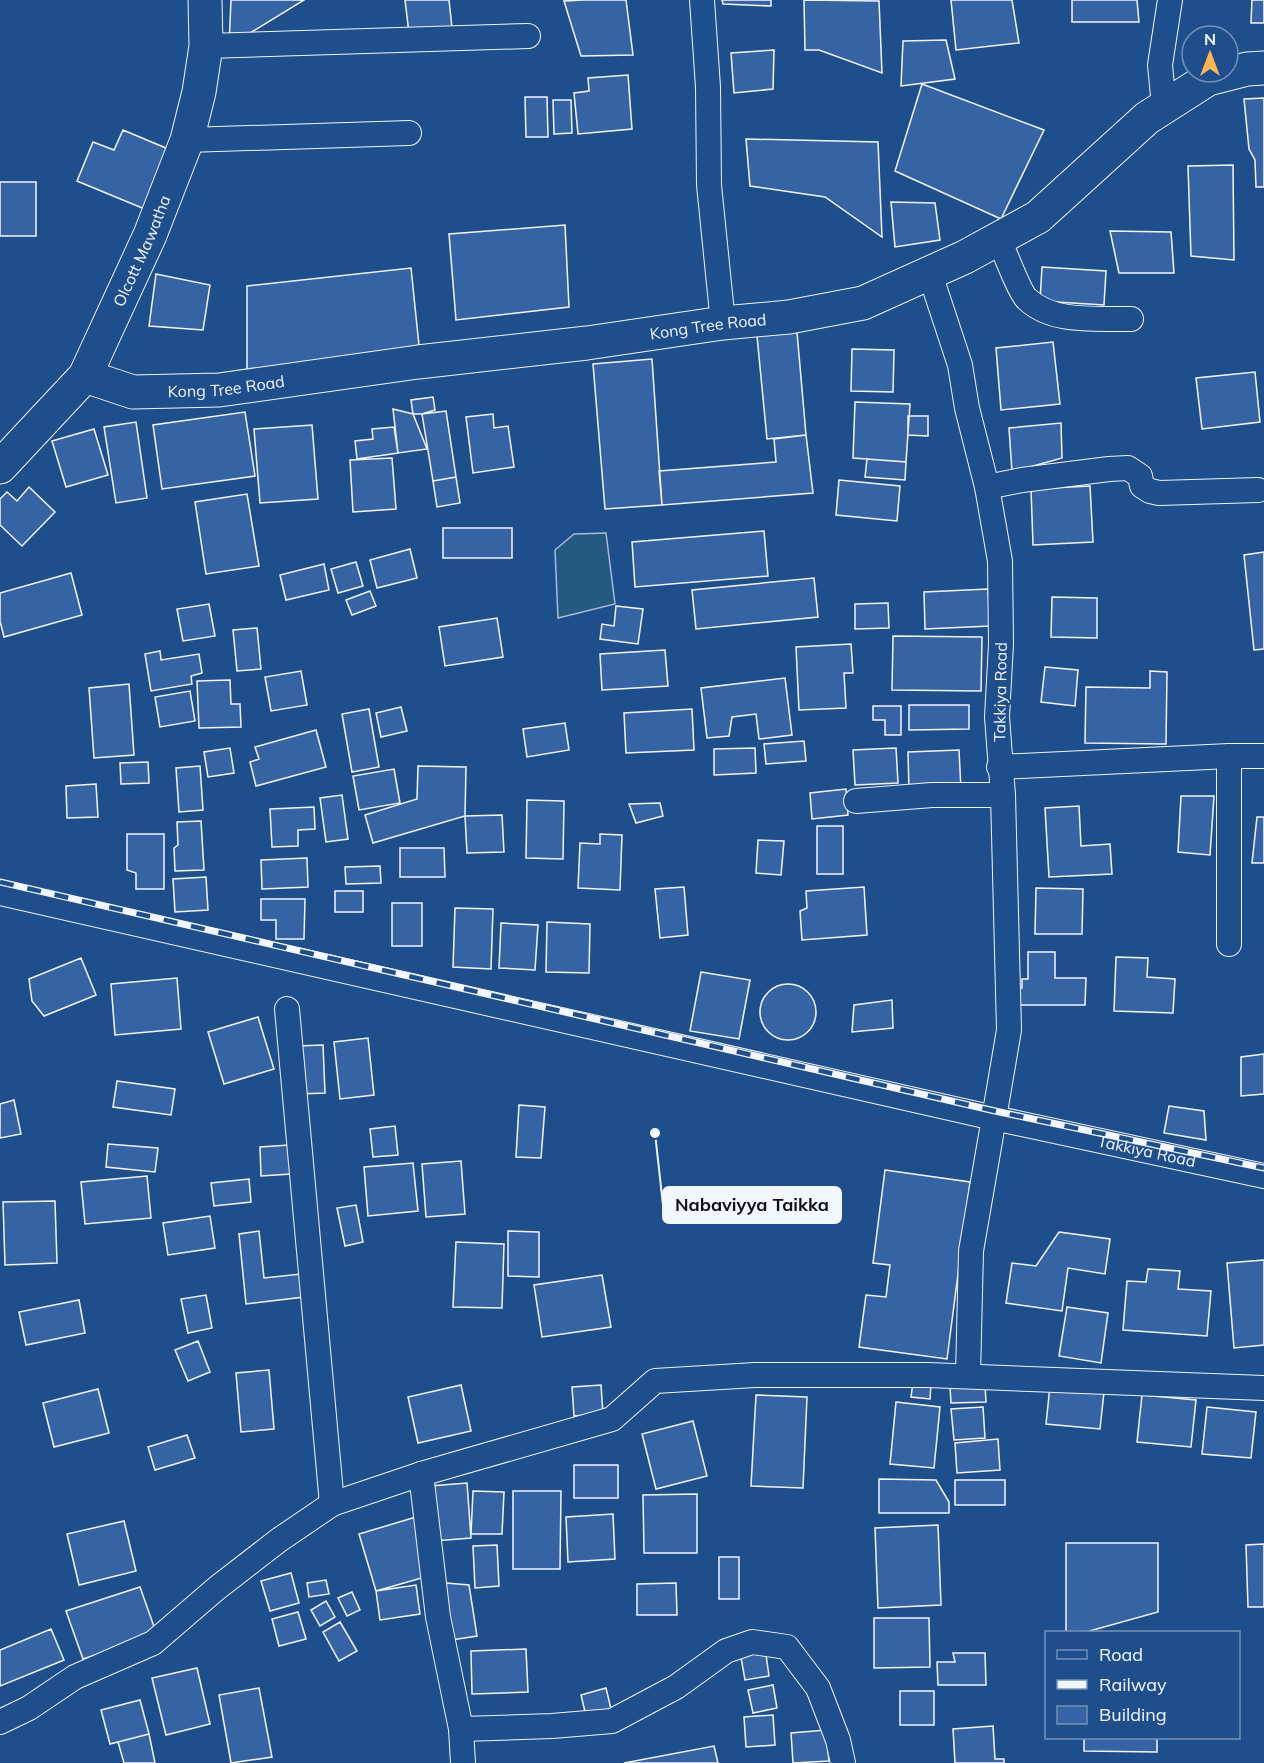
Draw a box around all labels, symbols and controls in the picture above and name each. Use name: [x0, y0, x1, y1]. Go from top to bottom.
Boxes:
north arrow: [1180, 24, 1240, 84]
text: N: [1204, 29, 1216, 49]
street label: Olcott Mawatha: [108, 192, 175, 310]
street label: Kong Tree Road: [649, 309, 767, 344]
street label: Kong Tree Road: [167, 371, 286, 401]
street label: Takkiya Road: [989, 642, 1011, 742]
street label: Takkiya Road: [1096, 1131, 1198, 1171]
callout: Nabaviyya Taikka: [663, 1187, 841, 1223]
text: Nabaviyya Taikka: [675, 1193, 829, 1216]
legend: [1045, 1631, 1240, 1739]
text: Road: [1099, 1643, 1143, 1666]
text: Railway: [1099, 1673, 1167, 1696]
text: Building: [1099, 1703, 1167, 1726]

